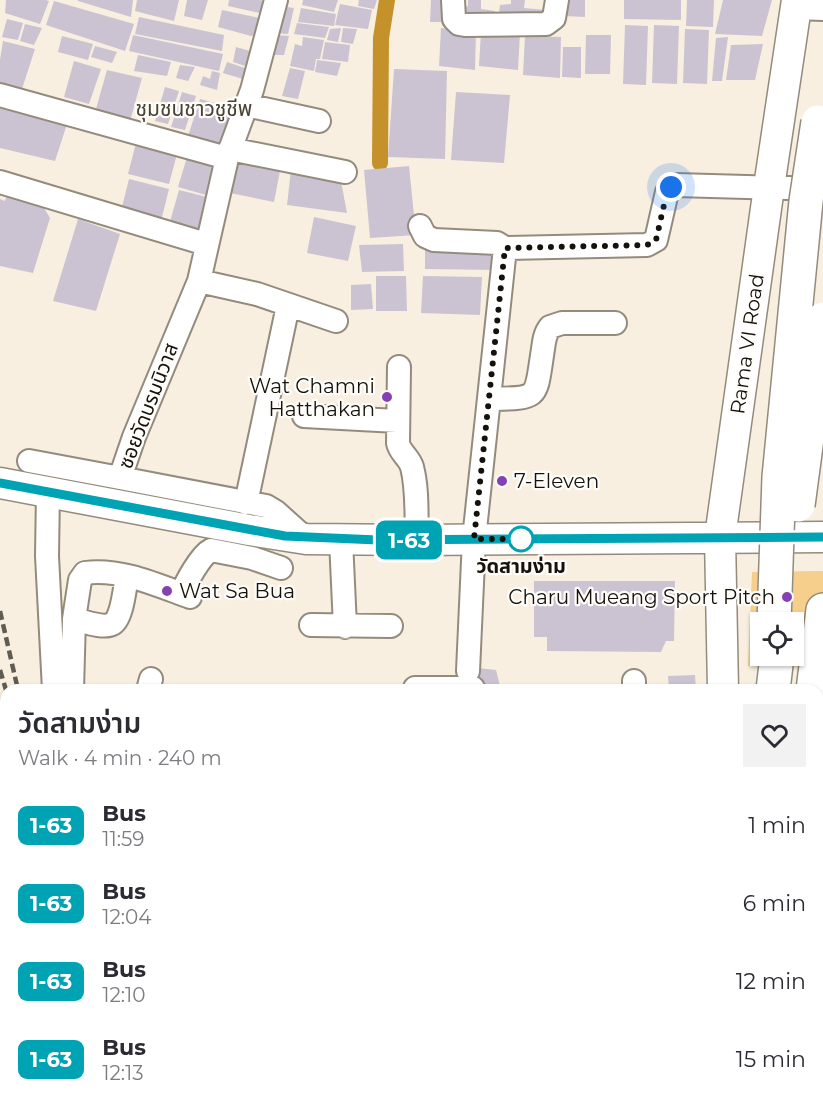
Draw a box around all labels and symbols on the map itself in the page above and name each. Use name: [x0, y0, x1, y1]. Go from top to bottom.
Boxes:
district label: ชุมชนชาวชูชีพ: [136, 96, 252, 122]
your location: [656, 172, 686, 202]
street label: Rama VI Road: [725, 272, 769, 416]
street label: ซอยวัดบรมนิวาส: [113, 340, 183, 472]
place label: Wat Chamni Hatthakan: [249, 374, 375, 421]
marker: Wat Chamni Hatthakan: [380, 390, 394, 404]
place label: 7-Eleven: [514, 469, 599, 493]
marker: 7-Eleven: [495, 474, 509, 488]
line badge: 1-63: [367, 520, 451, 560]
marker: วัดสามง่าม: [508, 526, 534, 552]
place label: วัดสามง่าม: [476, 554, 566, 578]
place label: Wat Sa Bua: [179, 579, 295, 603]
marker: Wat Sa Bua: [160, 584, 174, 598]
place label: Charu Mueang Sport Pitch: [508, 585, 775, 609]
marker: Charu Mueang Sport Pitch: [780, 590, 794, 604]

